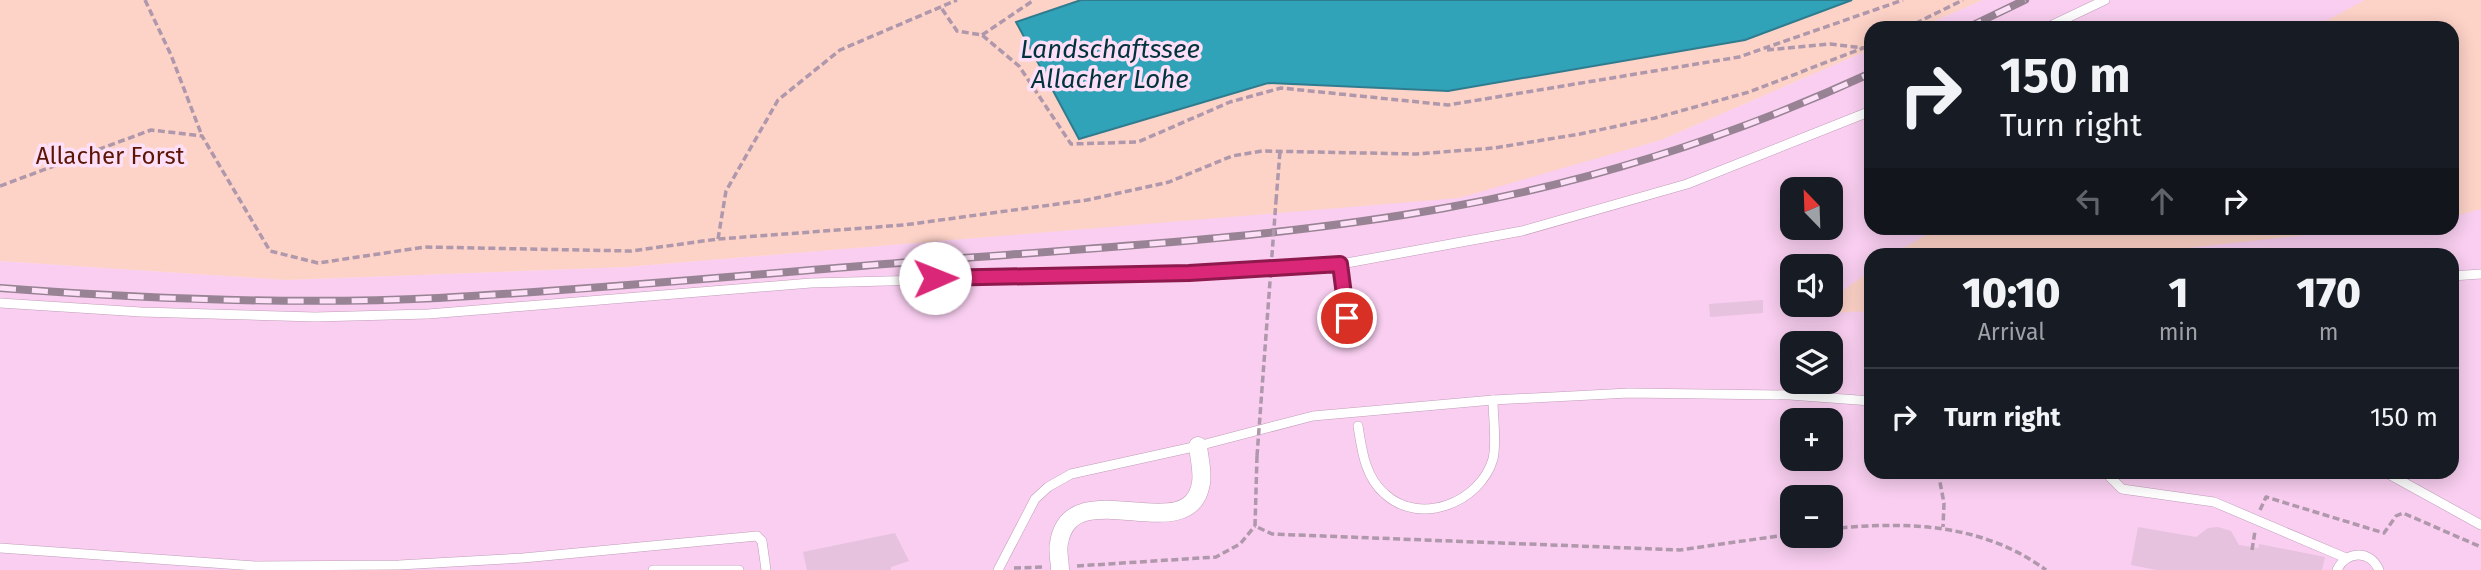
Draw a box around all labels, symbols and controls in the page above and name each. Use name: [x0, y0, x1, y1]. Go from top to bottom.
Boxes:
water label: Landschaftssee Allacher Lohe: [1020, 34, 1200, 95]
text: 150 m: [2000, 46, 2131, 105]
icon: right: [1885, 49, 1976, 140]
text: Turn right: [2000, 106, 2142, 144]
park label: Allacher Forst: [36, 142, 185, 170]
north arrow: [1780, 177, 1843, 240]
map controls: [1780, 177, 1843, 548]
icon: left: [2070, 182, 2108, 220]
icon: ahead: [2143, 182, 2181, 220]
icon: right: [2216, 182, 2254, 220]
position arrow: [898, 241, 972, 315]
button: sound: [1780, 254, 1843, 317]
text: 10:10: [1962, 268, 2061, 318]
text: 1: [2169, 268, 2188, 318]
text: 170: [2296, 268, 2361, 318]
pin: [1317, 288, 1377, 348]
icon: arrive: [1328, 299, 1366, 337]
text: Arrival: [1978, 318, 2045, 346]
text: min: [2159, 318, 2198, 346]
text: m: [2319, 318, 2339, 346]
button: layers: [1780, 331, 1843, 394]
icon: right: [1885, 398, 1923, 436]
text: Turn right: [1944, 402, 2061, 433]
text: 150 m: [2370, 402, 2438, 433]
button: +: [1780, 408, 1843, 471]
button: −: [1780, 485, 1843, 548]

